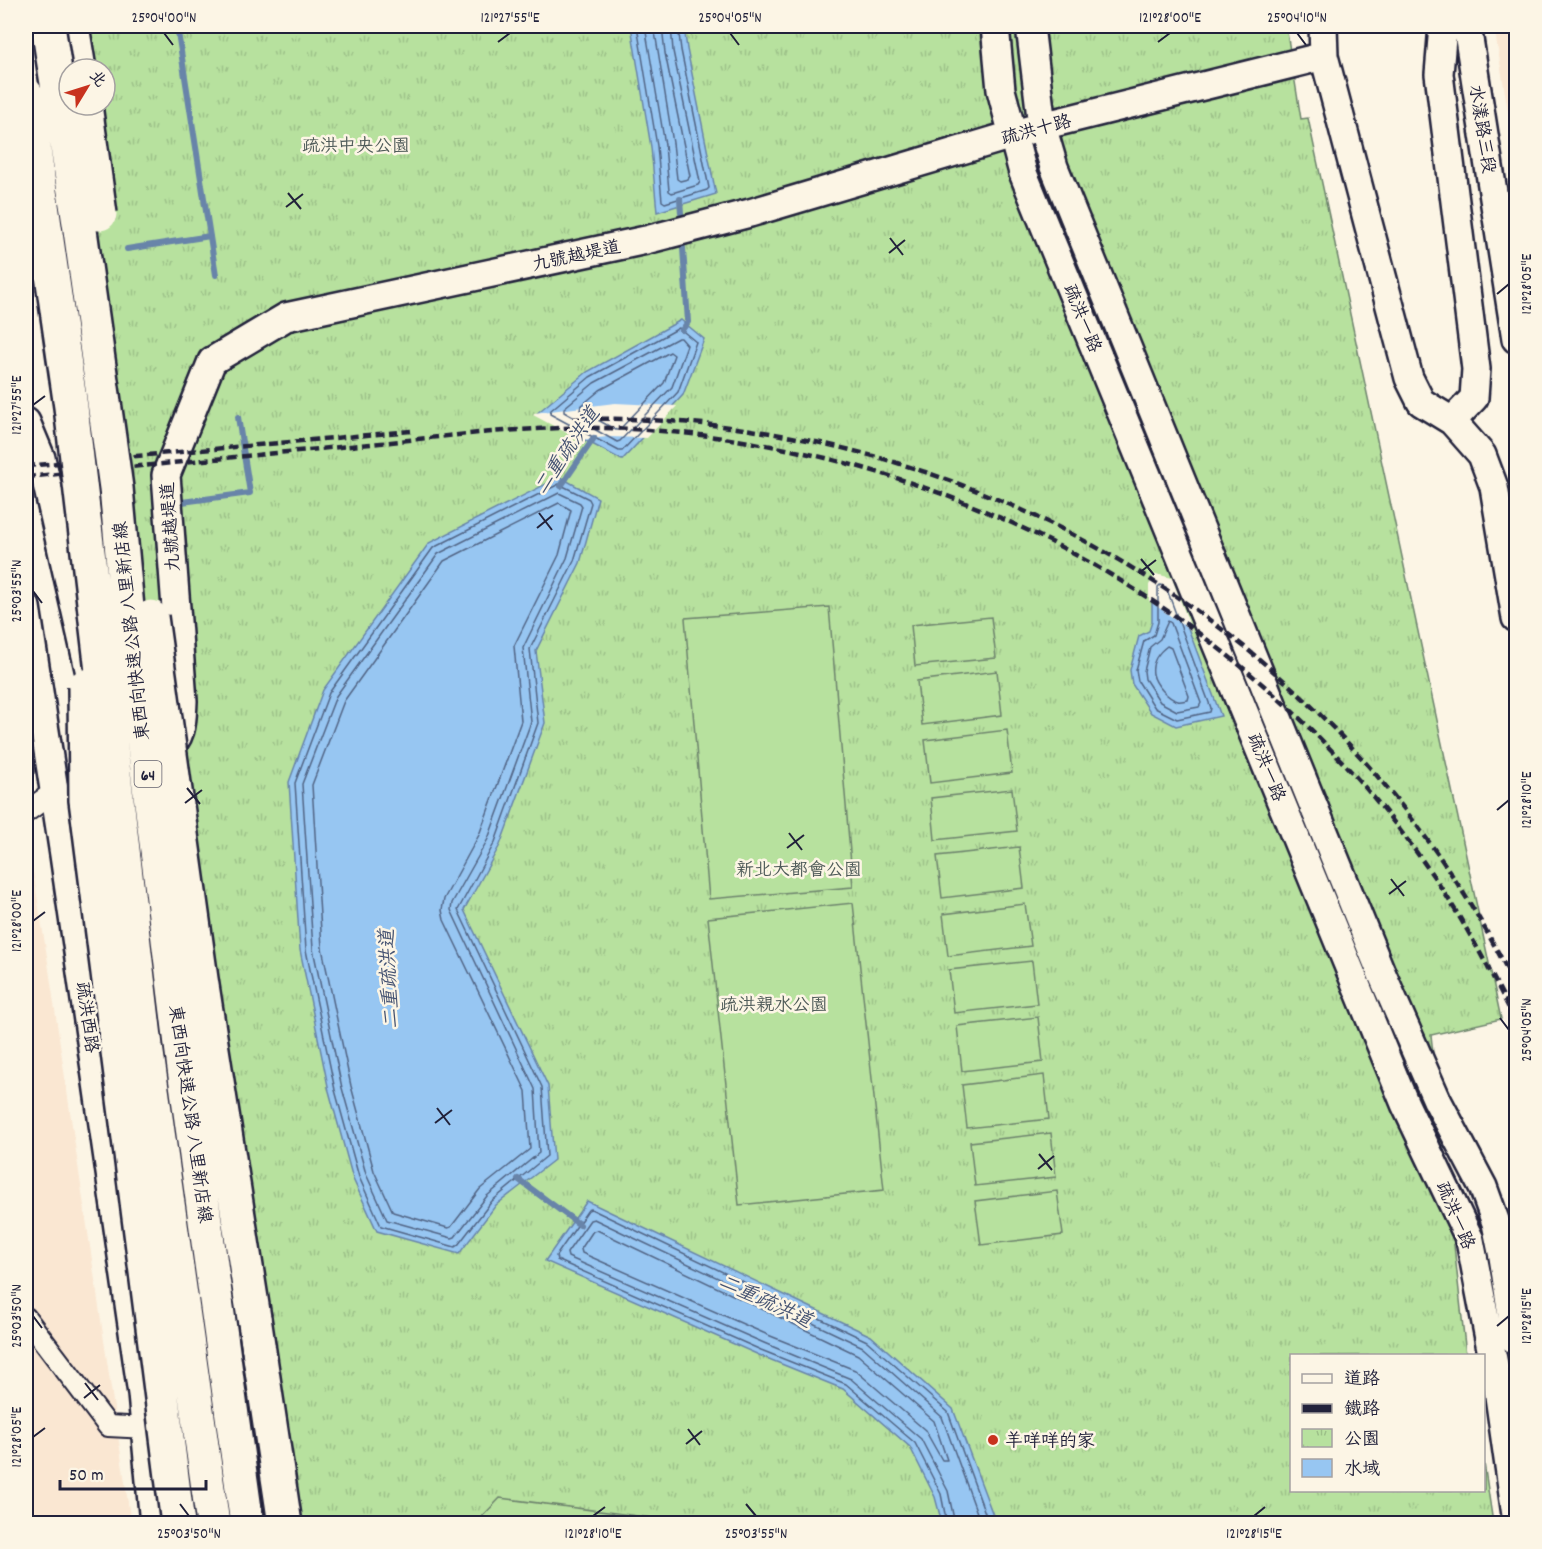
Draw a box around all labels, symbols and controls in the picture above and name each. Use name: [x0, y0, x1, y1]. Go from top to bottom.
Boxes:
text: 25°04'00"N: [132, 8, 196, 30]
text: 121°27'55"E: [480, 8, 540, 30]
text: 25°04'05"N: [698, 8, 762, 30]
text: 121°28'00"E: [1139, 8, 1201, 30]
text: 25°04'10"N: [1267, 8, 1327, 30]
north arrow: [57, 57, 117, 117]
text: 北: [83, 66, 111, 93]
street label: 水漾路三段: [1461, 83, 1500, 176]
street label: 疏洪十路: [999, 110, 1075, 153]
park label: 疏洪中央公園: [302, 135, 410, 160]
street label: 九號越堤道: [530, 236, 623, 279]
text: 121°28'05"E: [1517, 253, 1539, 314]
street label: 疏洪一路: [1056, 281, 1106, 357]
text: 121°27'55"E: [7, 375, 29, 435]
water label: 二重疏洪道: [529, 401, 609, 501]
street label: 九號越堤道: [157, 481, 188, 573]
street label: 東西向快速公路 八里新店線: [110, 520, 157, 742]
text: 25°03'55"N: [7, 560, 29, 622]
street label: 疏洪一路: [1240, 730, 1290, 806]
road number: 64: [134, 761, 162, 787]
text: 121°28'10"E: [1517, 771, 1539, 829]
park label: 新北大都會公園: [736, 859, 862, 884]
text: 121°28'00"E: [7, 890, 29, 952]
water label: 二重疏洪道: [374, 926, 408, 1030]
street label: 疏洪西路: [68, 980, 103, 1055]
park label: 疏洪親水公園: [720, 994, 828, 1019]
text: 25°04'05"N: [1517, 998, 1539, 1062]
street label: 東西向快速公路 八里新店線: [161, 1004, 216, 1225]
street label: 疏洪一路: [1428, 1178, 1479, 1254]
water label: 二重疏洪道: [714, 1269, 818, 1337]
text: 25°03'50"N: [7, 1284, 29, 1348]
text: 121°28'15"E: [1517, 1288, 1539, 1344]
legend: [1290, 1354, 1485, 1492]
text: 道路: [1344, 1368, 1380, 1393]
text: 鐵路: [1344, 1398, 1380, 1423]
text: 121°28'05"E: [7, 1406, 29, 1467]
text: 公園: [1344, 1428, 1380, 1453]
place label: 羊咩咩的家: [1005, 1430, 1095, 1455]
marker: 羊咩咩的家: [986, 1433, 1000, 1447]
scale bar: [60, 1453, 206, 1491]
text: 水域: [1344, 1458, 1380, 1483]
text: 50 m: [69, 1464, 104, 1489]
text: 25°03'50"N: [157, 1524, 221, 1546]
text: 121°28'10"E: [564, 1524, 622, 1546]
text: 25°03'55"N: [725, 1524, 787, 1546]
text: 121°28'15"E: [1226, 1524, 1282, 1546]

